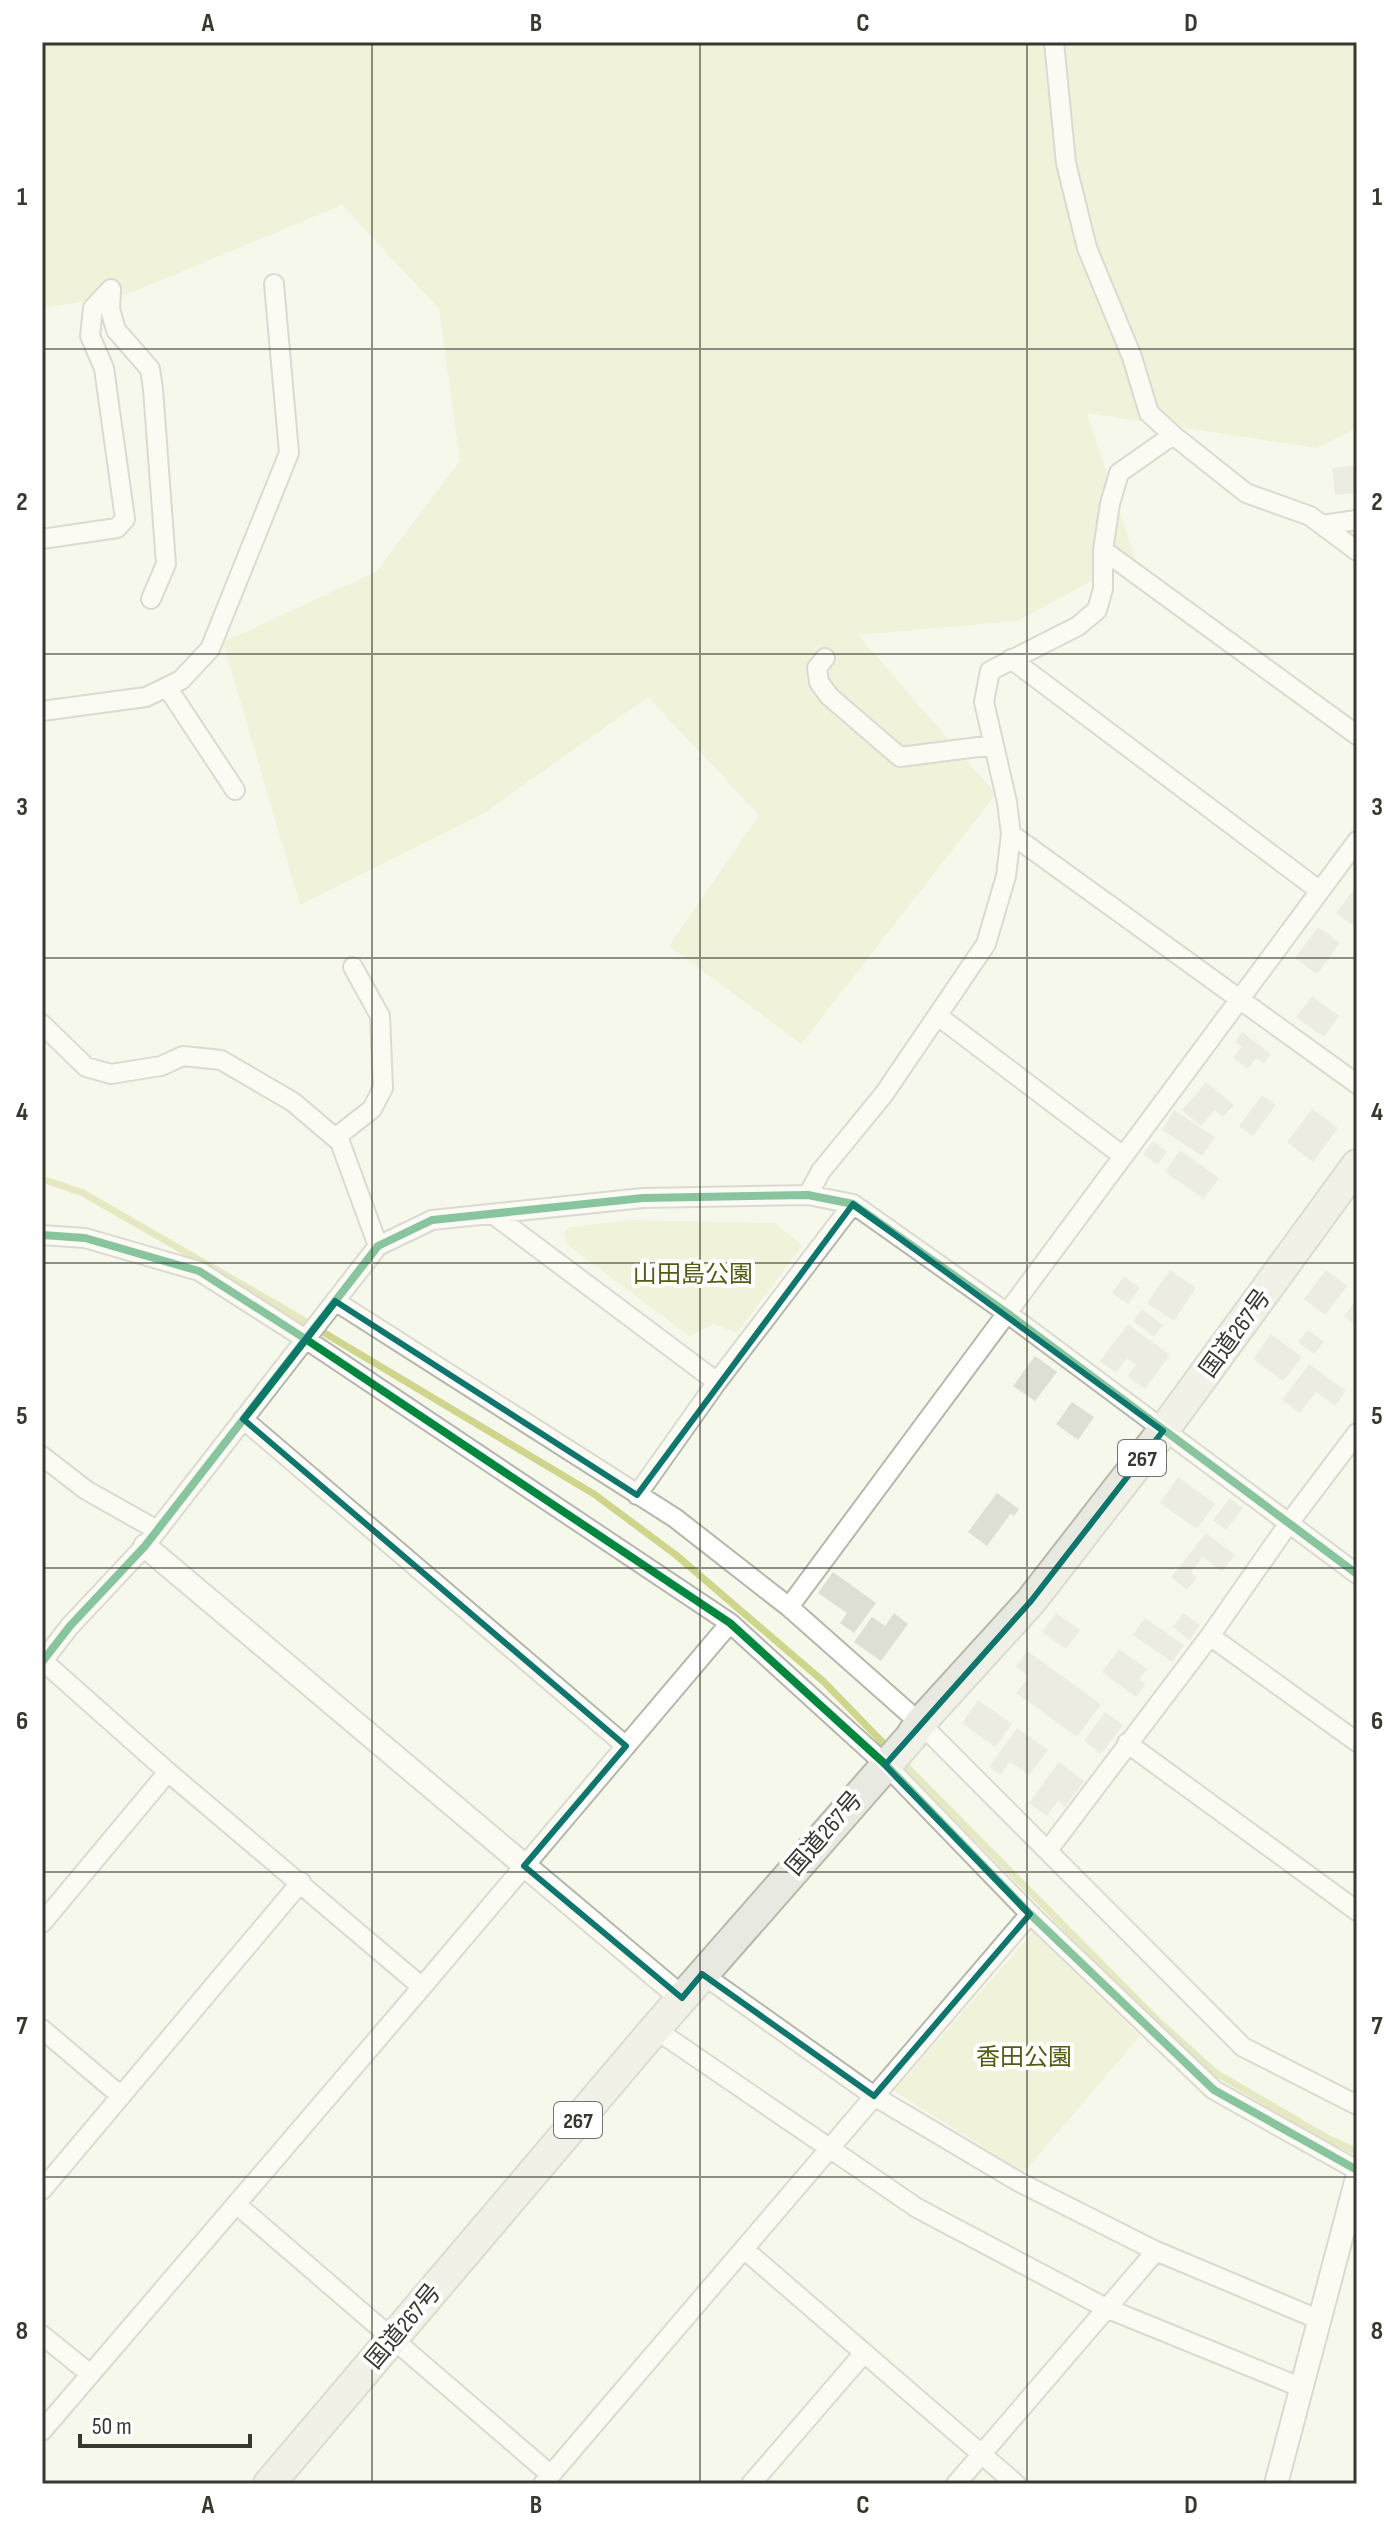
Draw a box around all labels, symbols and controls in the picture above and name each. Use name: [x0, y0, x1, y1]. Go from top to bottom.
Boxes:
text: A: [201, 8, 215, 39]
text: B: [530, 8, 542, 39]
text: C: [856, 8, 870, 39]
text: D: [1184, 8, 1198, 39]
text: 1: [17, 182, 27, 213]
text: 1: [1372, 182, 1382, 213]
text: 2: [16, 487, 28, 518]
text: 2: [1371, 487, 1383, 518]
text: 3: [16, 792, 28, 823]
text: 3: [1371, 792, 1383, 823]
text: 4: [16, 1097, 28, 1128]
text: 4: [1371, 1097, 1383, 1128]
park label: 山田島公園: [633, 1260, 753, 1289]
street label: 国道267号: [1194, 1284, 1277, 1383]
text: 5: [16, 1401, 28, 1432]
text: 5: [1371, 1401, 1383, 1432]
road number: 267: [1118, 1440, 1166, 1476]
text: 6: [16, 1706, 28, 1737]
text: 6: [1371, 1706, 1383, 1737]
street label: 国道267号: [780, 1785, 869, 1881]
text: 7: [16, 2011, 28, 2042]
text: 7: [1371, 2011, 1383, 2042]
park label: 香田公園: [976, 2043, 1072, 2072]
road number: 267: [554, 2102, 602, 2138]
street label: 国道267号: [359, 2278, 447, 2375]
text: 8: [16, 2316, 28, 2347]
text: 8: [1371, 2316, 1383, 2347]
scale bar: [80, 2398, 250, 2448]
text: 50 m: [92, 2412, 132, 2441]
text: A: [201, 2490, 215, 2521]
text: B: [530, 2490, 542, 2521]
text: C: [856, 2490, 870, 2521]
text: D: [1184, 2490, 1198, 2521]

